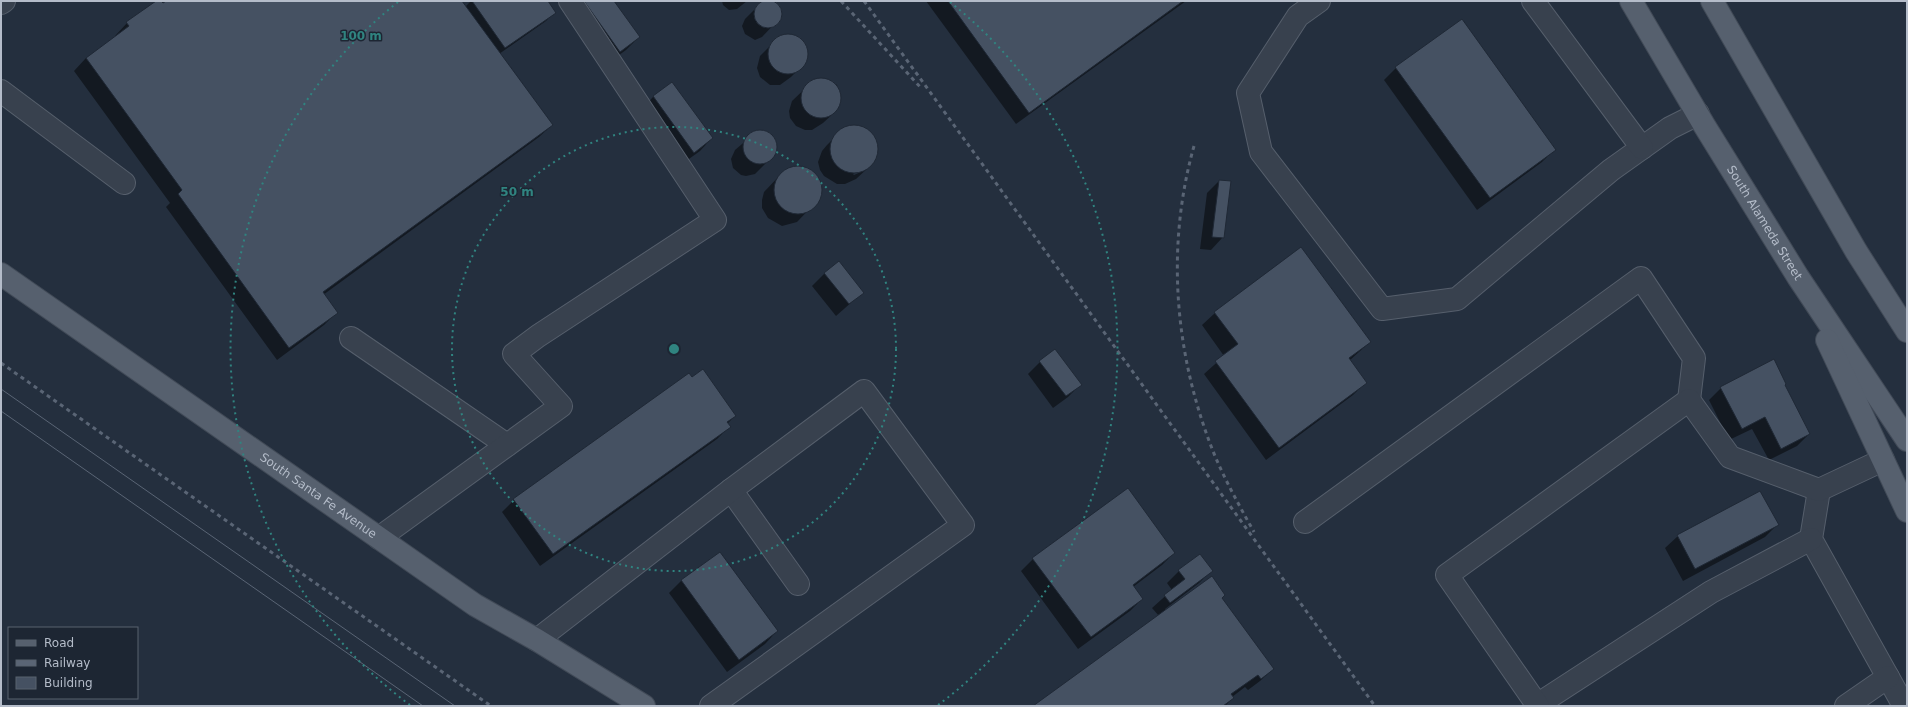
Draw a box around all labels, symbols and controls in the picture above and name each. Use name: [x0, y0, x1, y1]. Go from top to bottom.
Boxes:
text: 100 m: [340, 29, 382, 43]
street label: South Alameda Street: [1724, 163, 1805, 283]
text: 50 m: [500, 185, 534, 199]
centre of rings: [667, 342, 681, 356]
street label: South Santa Fe Avenue: [257, 450, 379, 541]
legend: [8, 627, 138, 699]
text: Road: [44, 636, 74, 650]
text: Railway: [44, 656, 90, 670]
text: Building: [44, 676, 93, 690]

